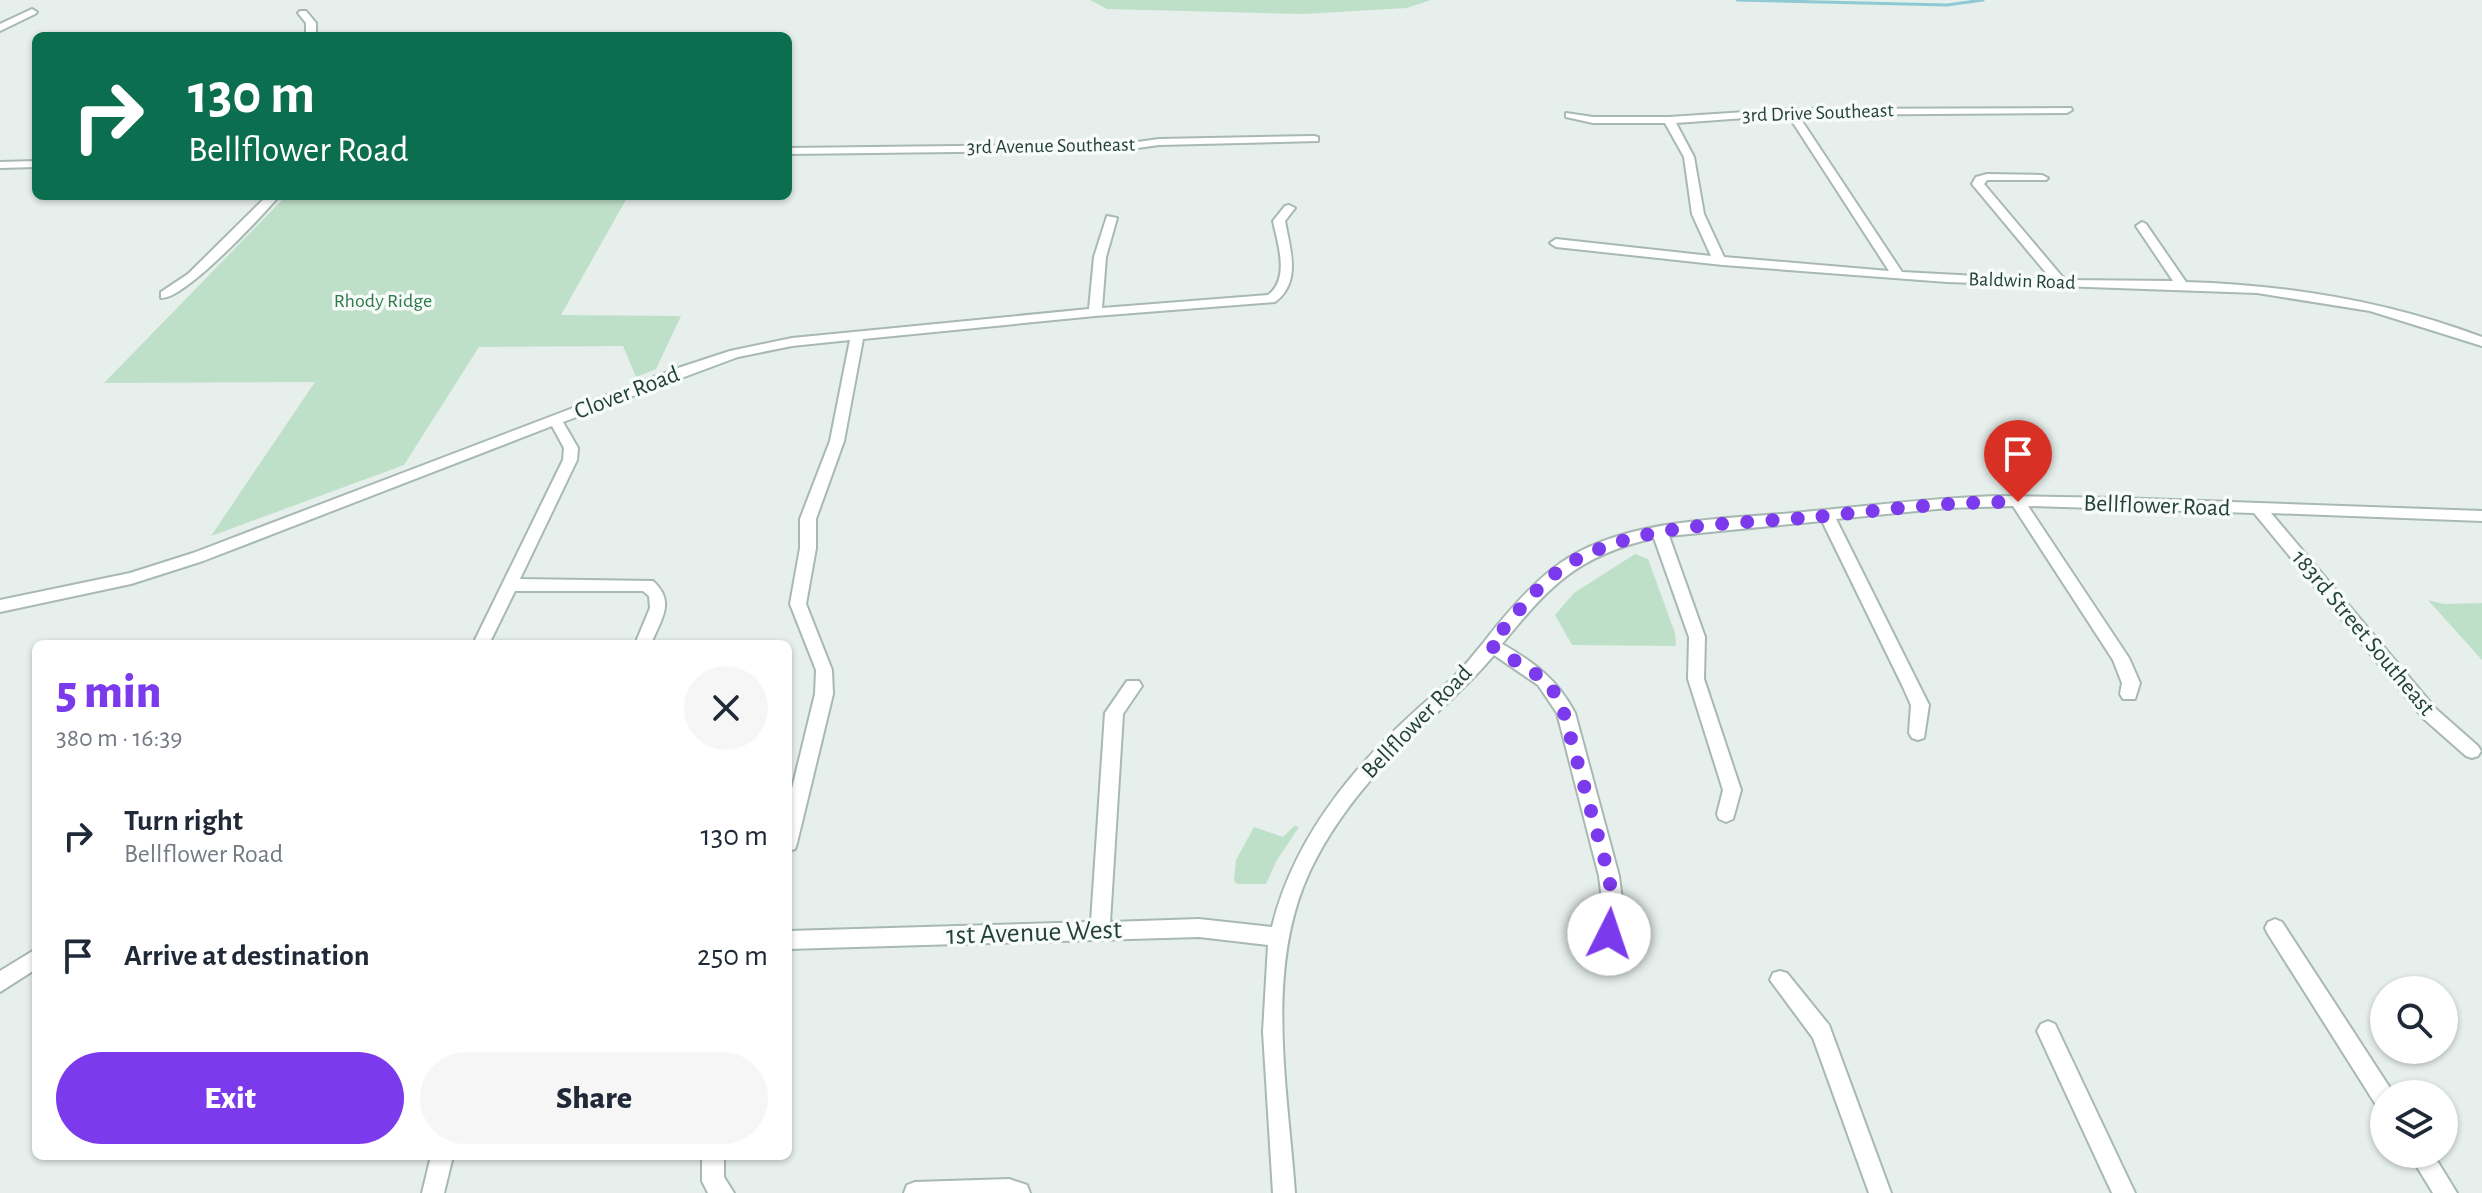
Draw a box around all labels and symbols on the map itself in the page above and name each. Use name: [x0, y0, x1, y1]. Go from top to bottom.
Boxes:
street label: 3rd Drive Southeast: [1742, 100, 1895, 126]
street label: 3rd Avenue Southeast: [967, 135, 1136, 157]
street label: Baldwin Road: [1968, 269, 2076, 293]
park label: Rhody Ridge: [334, 291, 432, 311]
street label: Clover Road: [571, 362, 683, 424]
pin: [1984, 420, 2052, 502]
street label: Bellflower Road: [2083, 491, 2231, 521]
street label: 183rd Street Southeast: [2287, 546, 2439, 721]
street label: Bellflower Road: [1357, 661, 1477, 783]
position arrow: [1567, 892, 1651, 976]
street label: 1st Avenue West: [946, 916, 1122, 950]

